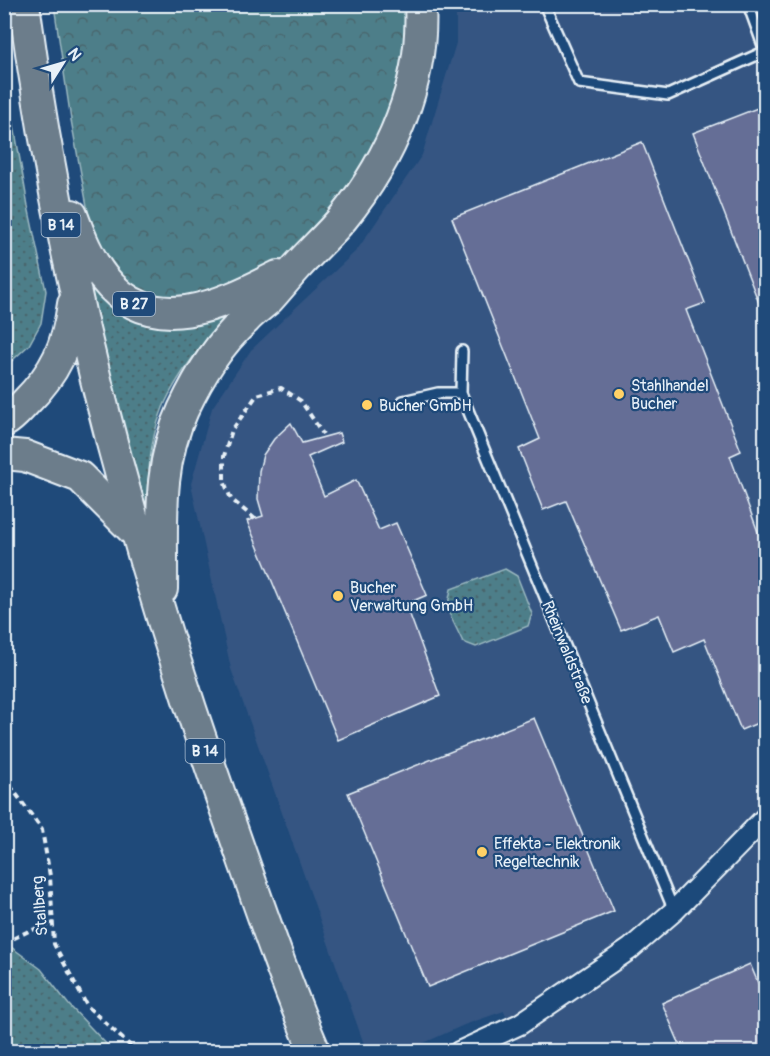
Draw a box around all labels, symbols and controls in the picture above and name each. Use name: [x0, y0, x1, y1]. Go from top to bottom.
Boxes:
north arrow: [33, 33, 93, 93]
text: N: [63, 44, 86, 65]
road number: B 14: [42, 213, 80, 237]
road number: B 27: [113, 292, 155, 316]
place label: Stahlhandel Bucher: [631, 376, 709, 414]
marker: Stahlhandel Bucher: [612, 387, 626, 401]
place label: Bucher GmbH: [379, 396, 472, 416]
marker: Bucher GmbH: [360, 398, 374, 412]
place label: Bucher Verwaltung GmbH: [350, 578, 473, 616]
marker: Bucher Verwaltung GmbH: [331, 589, 345, 603]
street label: Rheinwaldstraße: [537, 598, 597, 707]
road number: B 14: [186, 739, 224, 763]
place label: Effekta - Elektronik Regeltechnik: [494, 834, 621, 872]
marker: Effekta - Elektronik Regeltechnik: [475, 845, 489, 859]
street label: Stallberg: [27, 875, 53, 937]

